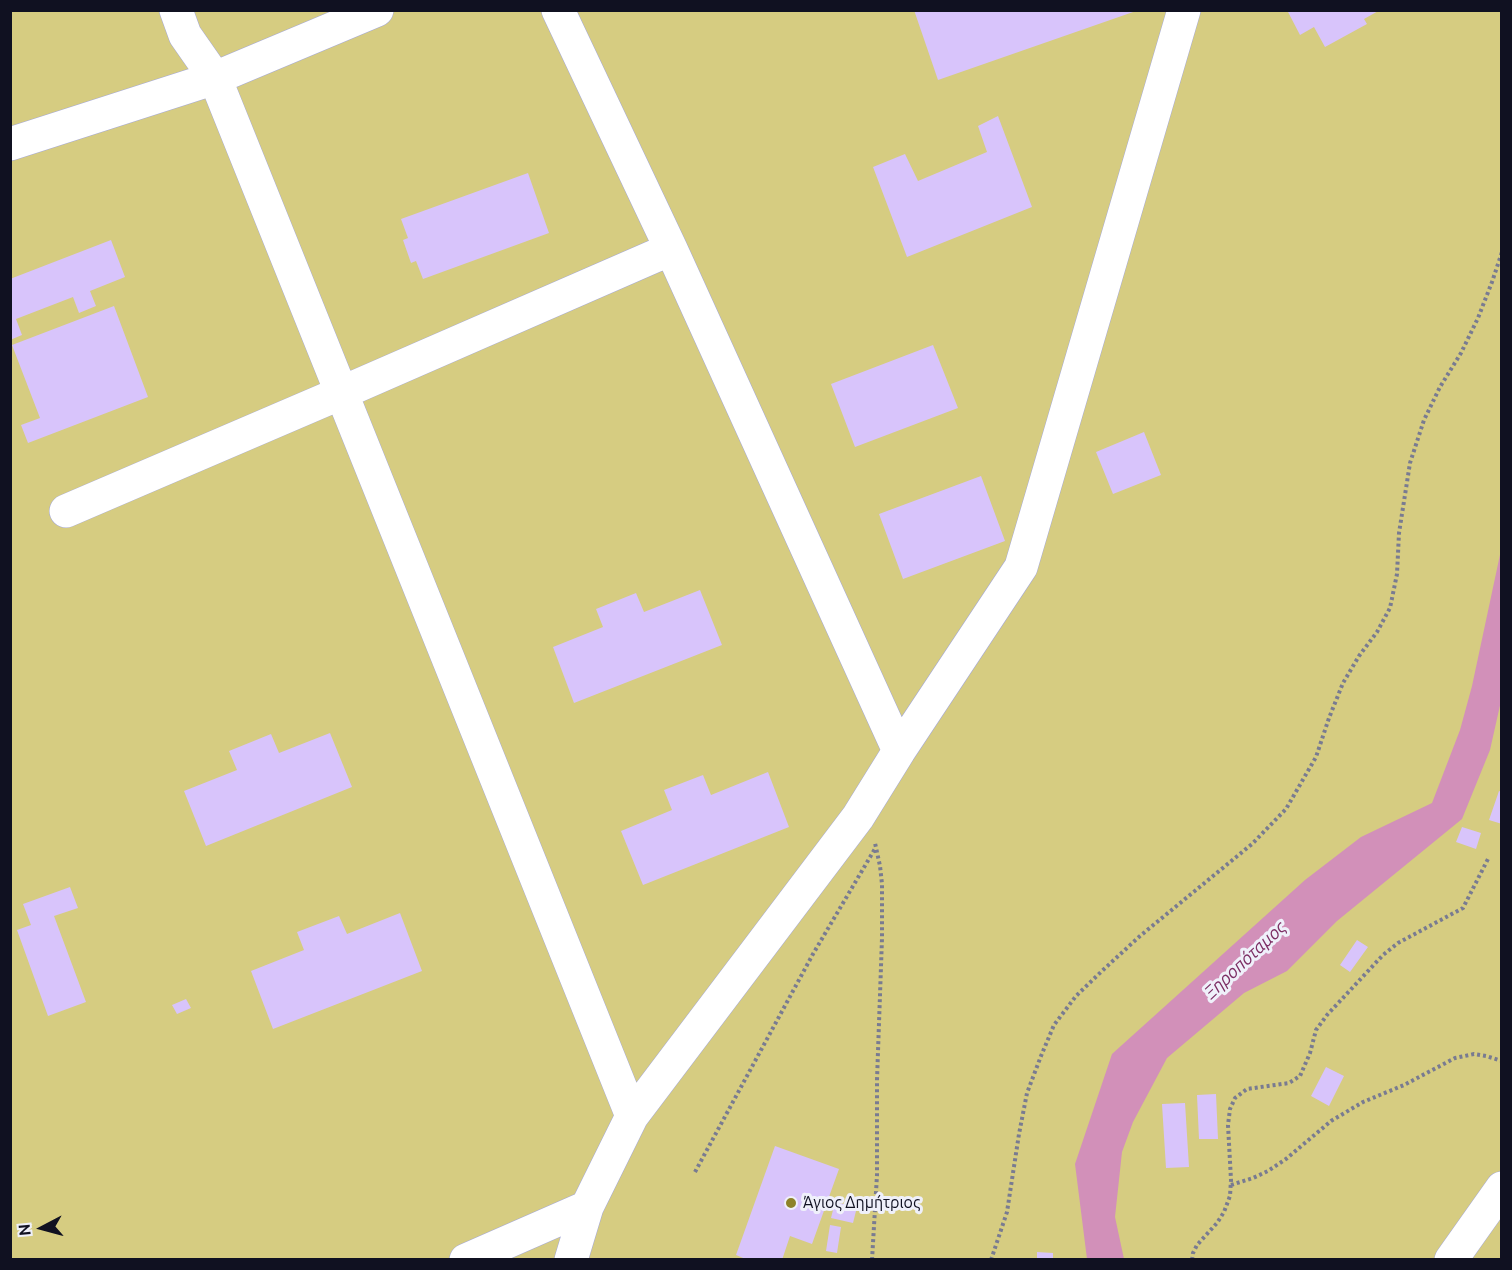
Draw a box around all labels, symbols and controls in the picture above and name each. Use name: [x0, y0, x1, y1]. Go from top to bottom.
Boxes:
water label: Ξηροπόταμος: [1200, 917, 1290, 1003]
place label: Άγιος Δημήτριος: [803, 1193, 920, 1213]
marker: Άγιος Δημήτριος: [784, 1196, 798, 1210]
north arrow: [12, 1198, 72, 1258]
text: N: [15, 1223, 34, 1237]

